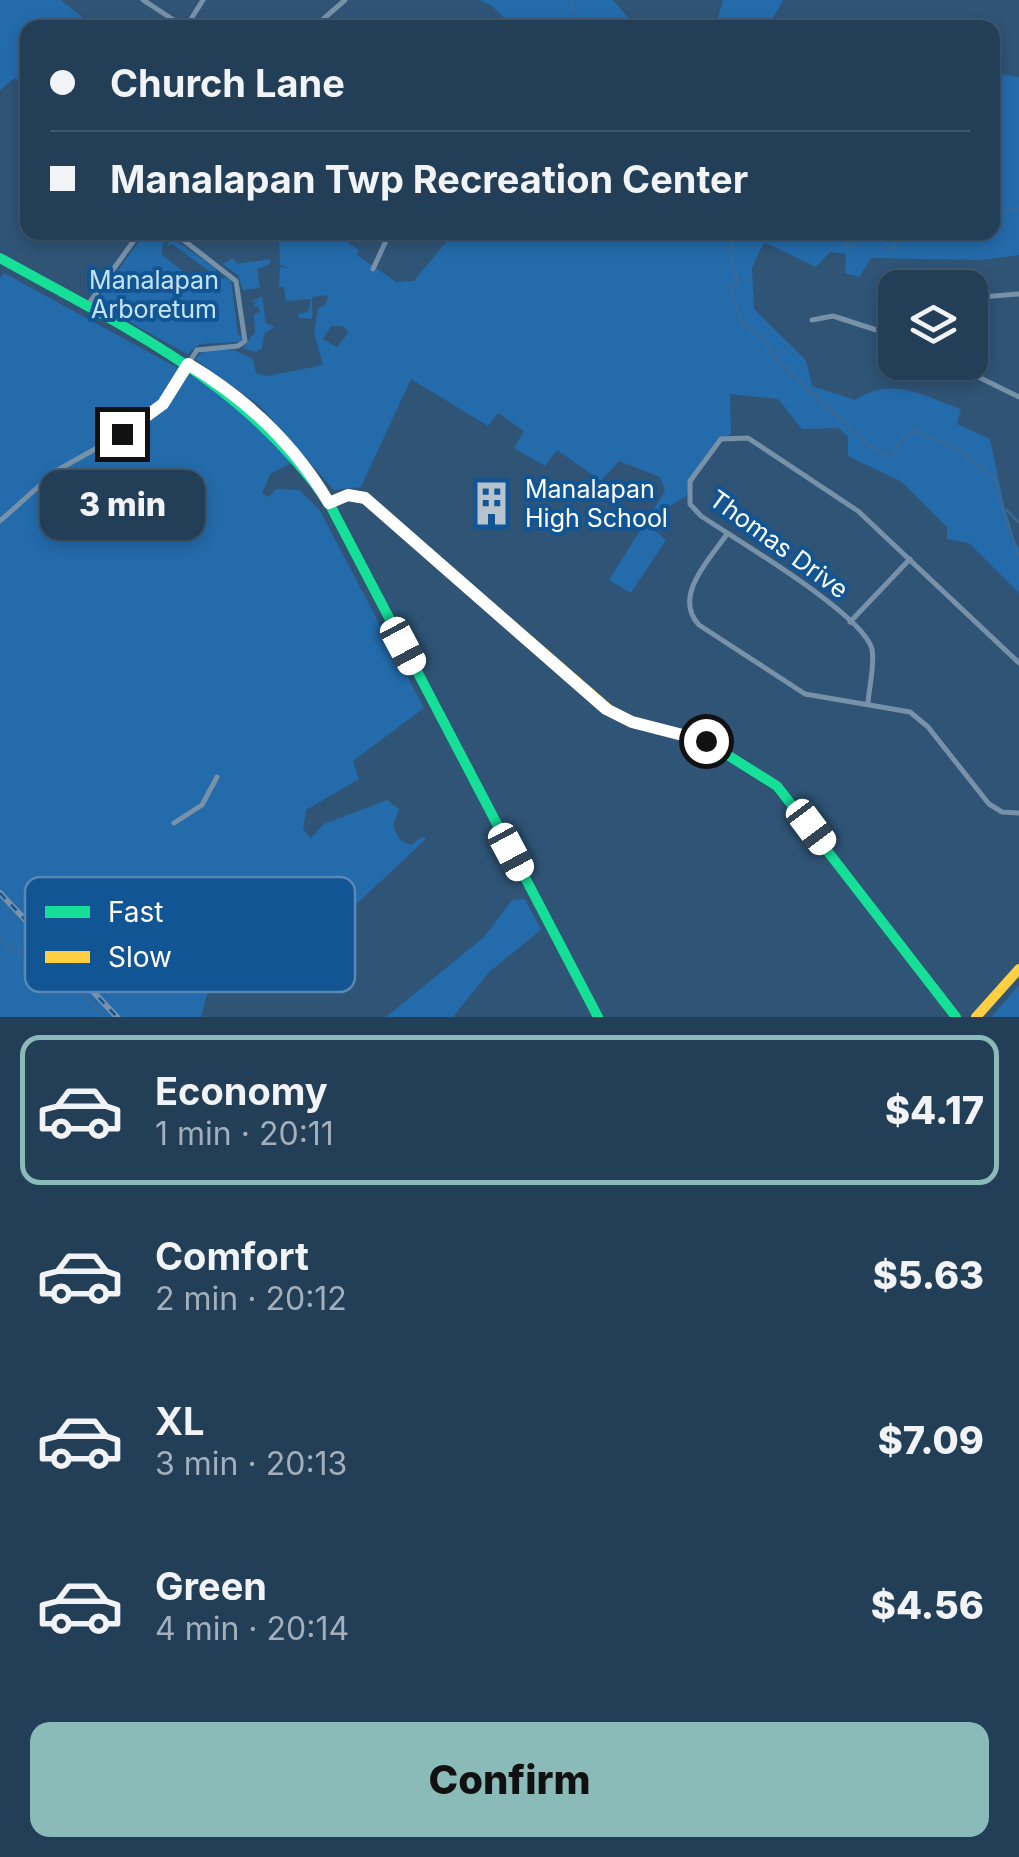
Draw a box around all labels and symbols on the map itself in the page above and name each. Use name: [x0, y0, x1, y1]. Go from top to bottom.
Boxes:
park label: Manalapan Arboretum: [89, 265, 219, 324]
route end: [100, 412, 145, 457]
callout: 3 min: [39, 469, 204, 539]
place label: Manalapan High School: [525, 474, 668, 533]
building icon: Manalapan High School: [468, 479, 516, 527]
street label: Thomas Drive: [704, 484, 854, 604]
car: [376, 612, 430, 680]
route start: [684, 719, 729, 764]
car: [781, 794, 841, 860]
car: [484, 818, 538, 886]
legend: [25, 877, 355, 992]
text: Fast: [108, 895, 164, 929]
text: Slow: [108, 940, 172, 974]

